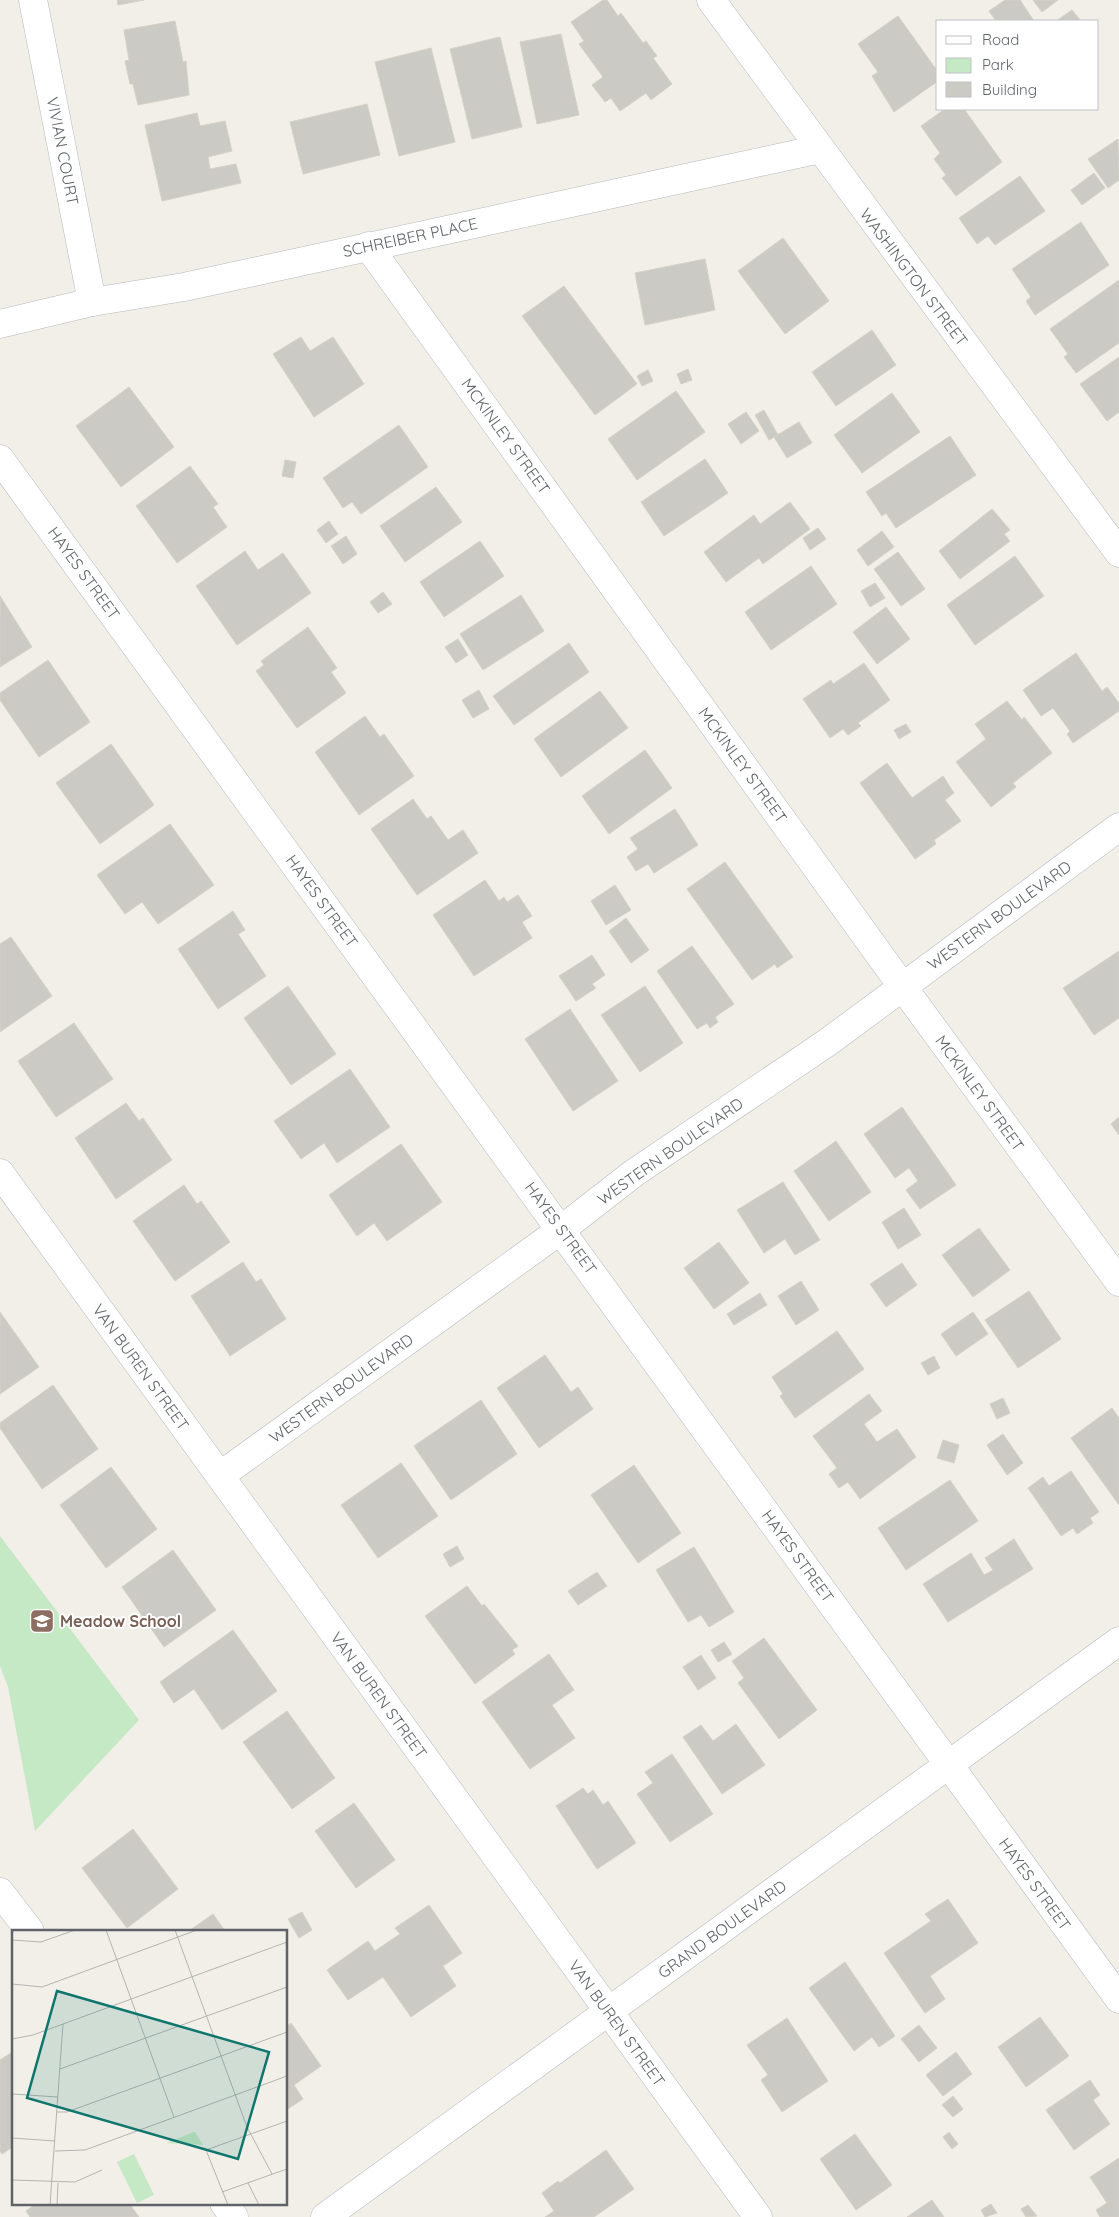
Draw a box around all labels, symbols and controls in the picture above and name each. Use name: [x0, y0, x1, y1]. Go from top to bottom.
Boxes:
legend: [936, 20, 1099, 110]
text: Road: [982, 30, 1019, 49]
text: Park: [982, 55, 1014, 74]
text: Building: [982, 80, 1037, 99]
street label: VIVIAN COURT: [43, 95, 83, 207]
street label: WASHINGTON STREET: [856, 204, 972, 350]
street label: SCHREIBER PLACE: [341, 213, 479, 261]
street label: MCKINLEY STREET: [457, 374, 555, 498]
street label: HAYES STREET: [44, 523, 125, 624]
street label: MCKINLEY STREET: [694, 703, 792, 827]
street label: HAYES STREET: [282, 851, 363, 952]
street label: WESTERN BOULEVARD: [923, 856, 1075, 974]
street label: MCKINLEY STREET: [931, 1031, 1029, 1155]
street label: WESTERN BOULEVARD: [593, 1093, 747, 1209]
street label: HAYES STREET: [521, 1178, 602, 1279]
street label: VAN BUREN STREET: [88, 1300, 194, 1434]
street label: WESTERN BOULEVARD: [265, 1329, 417, 1447]
street label: HAYES STREET: [758, 1506, 839, 1607]
school or university icon: Meadow School: [29, 1608, 55, 1634]
place label: Meadow School: [60, 1611, 181, 1631]
street label: VAN BUREN STREET: [326, 1628, 432, 1762]
street label: HAYES STREET: [995, 1834, 1076, 1935]
street label: GRAND BOULEVARD: [654, 1876, 790, 1982]
inset map: [12, 1930, 288, 2204]
street label: VAN BUREN STREET: [564, 1956, 670, 2090]

